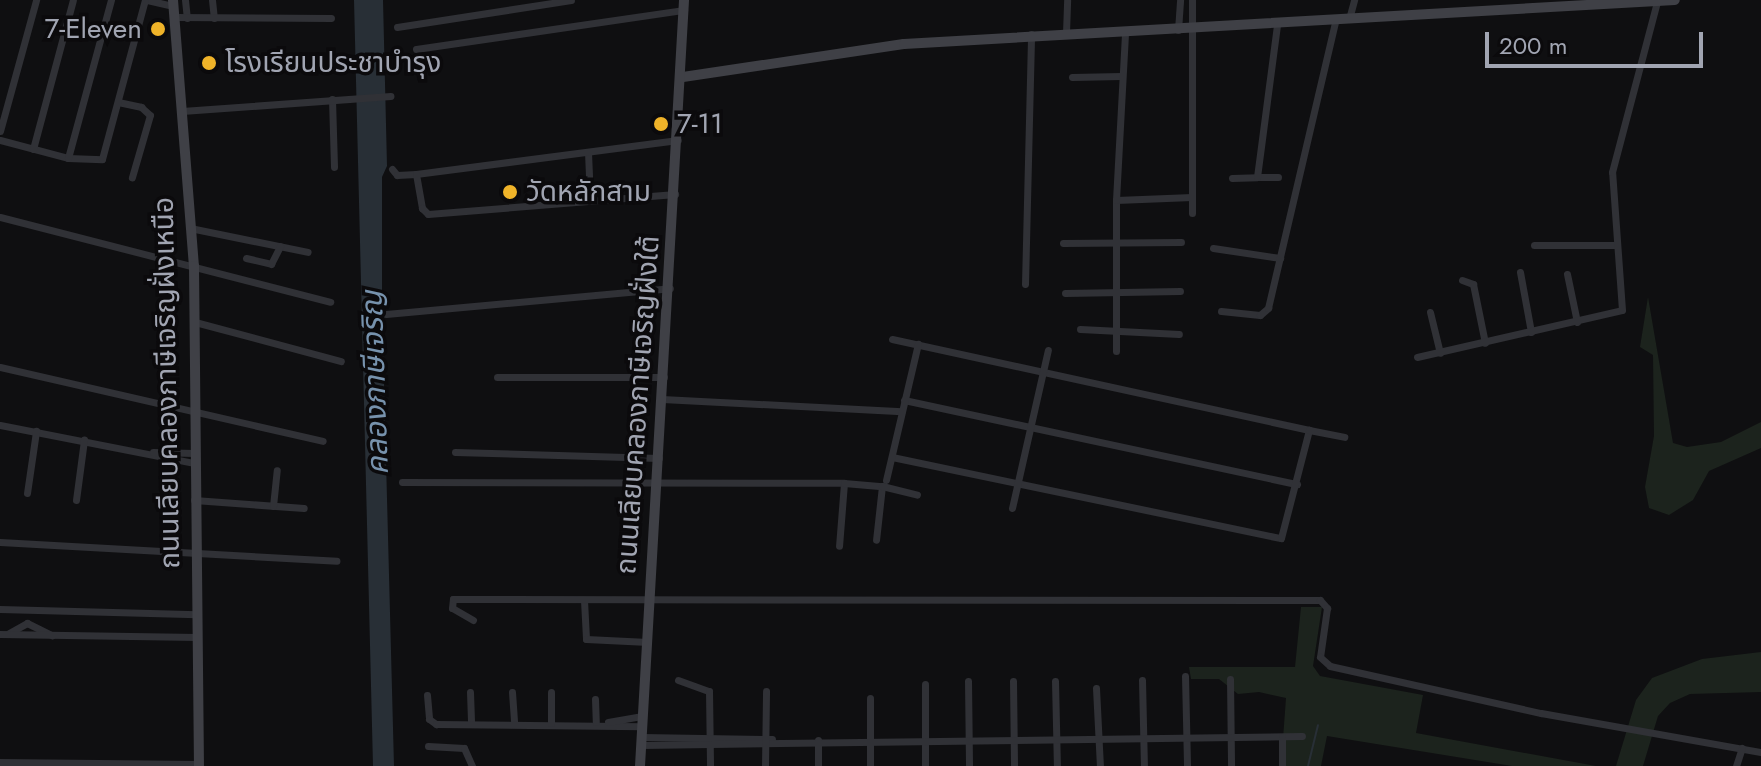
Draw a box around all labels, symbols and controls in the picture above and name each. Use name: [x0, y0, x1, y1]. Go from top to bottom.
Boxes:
place label: 7-Eleven: [45, 12, 142, 46]
scale bar: [1489, 16, 1707, 66]
marker: 7-Eleven: [149, 20, 167, 38]
text: 200 m: [1499, 28, 1567, 63]
place label: โรงเรียนประชาบำรุง: [225, 46, 441, 80]
marker: โรงเรียนประชาบำรุง: [200, 54, 218, 72]
place label: 7-11: [677, 107, 723, 141]
marker: 7-11: [652, 115, 670, 133]
place label: วัดหลักสาม: [526, 175, 651, 209]
marker: วัดหลักสาม: [501, 183, 519, 201]
street label: ถนนเลียบคลองภาษีเจริญฝั่งเหนือ: [147, 197, 187, 569]
street label: ถนนเลียบคลองภาษีเจริญฝั่งใต้: [609, 234, 667, 576]
water label: คลองภาษีเจริญ: [354, 290, 396, 476]

